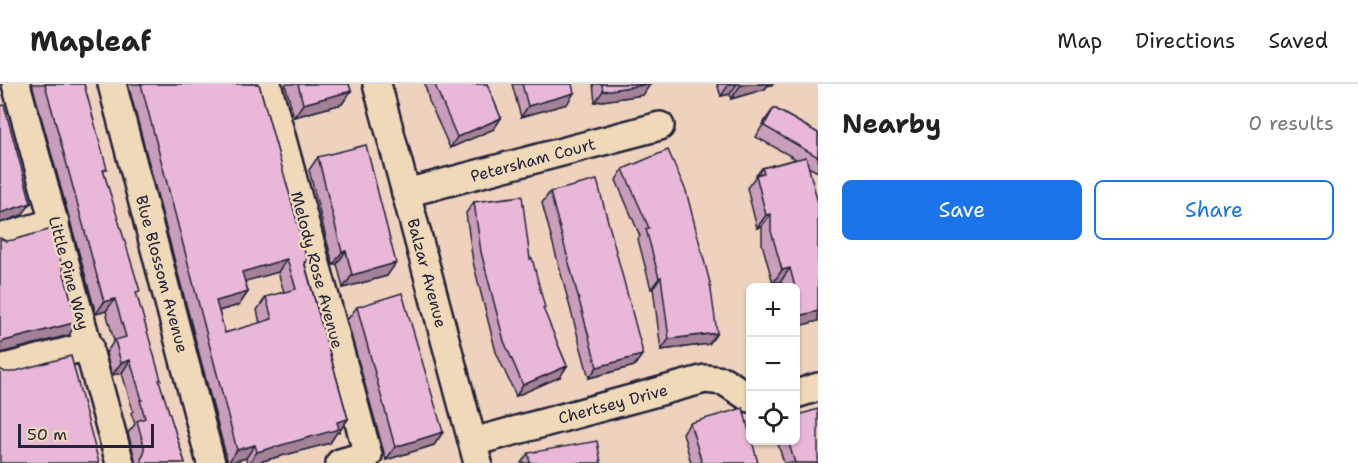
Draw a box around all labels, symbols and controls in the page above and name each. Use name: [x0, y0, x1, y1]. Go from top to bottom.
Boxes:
text: Mapleaf: [30, 22, 151, 60]
text: Map: [1057, 27, 1102, 55]
text: Directions: [1135, 27, 1235, 55]
text: Saved: [1268, 27, 1328, 55]
text: Nearby: [842, 106, 941, 141]
text: 0 results: [1248, 110, 1334, 136]
street label: Petersham Court: [468, 133, 598, 187]
button: Save: [842, 180, 1082, 240]
button: Share: [1094, 180, 1334, 240]
street label: Melody Rose Avenue: [286, 189, 348, 351]
street label: Blue Blossom Avenue: [131, 193, 193, 355]
street label: Little Pine Way: [44, 214, 94, 332]
street label: Balzar Avenue: [402, 216, 452, 330]
map controls: [746, 283, 800, 445]
button: +: [746, 283, 800, 337]
button: −: [746, 337, 800, 391]
street label: Chertsey Drive: [556, 379, 670, 429]
button: locate: [746, 391, 800, 445]
scale bar: [18, 421, 154, 448]
text: 50 m: [27, 424, 67, 445]

